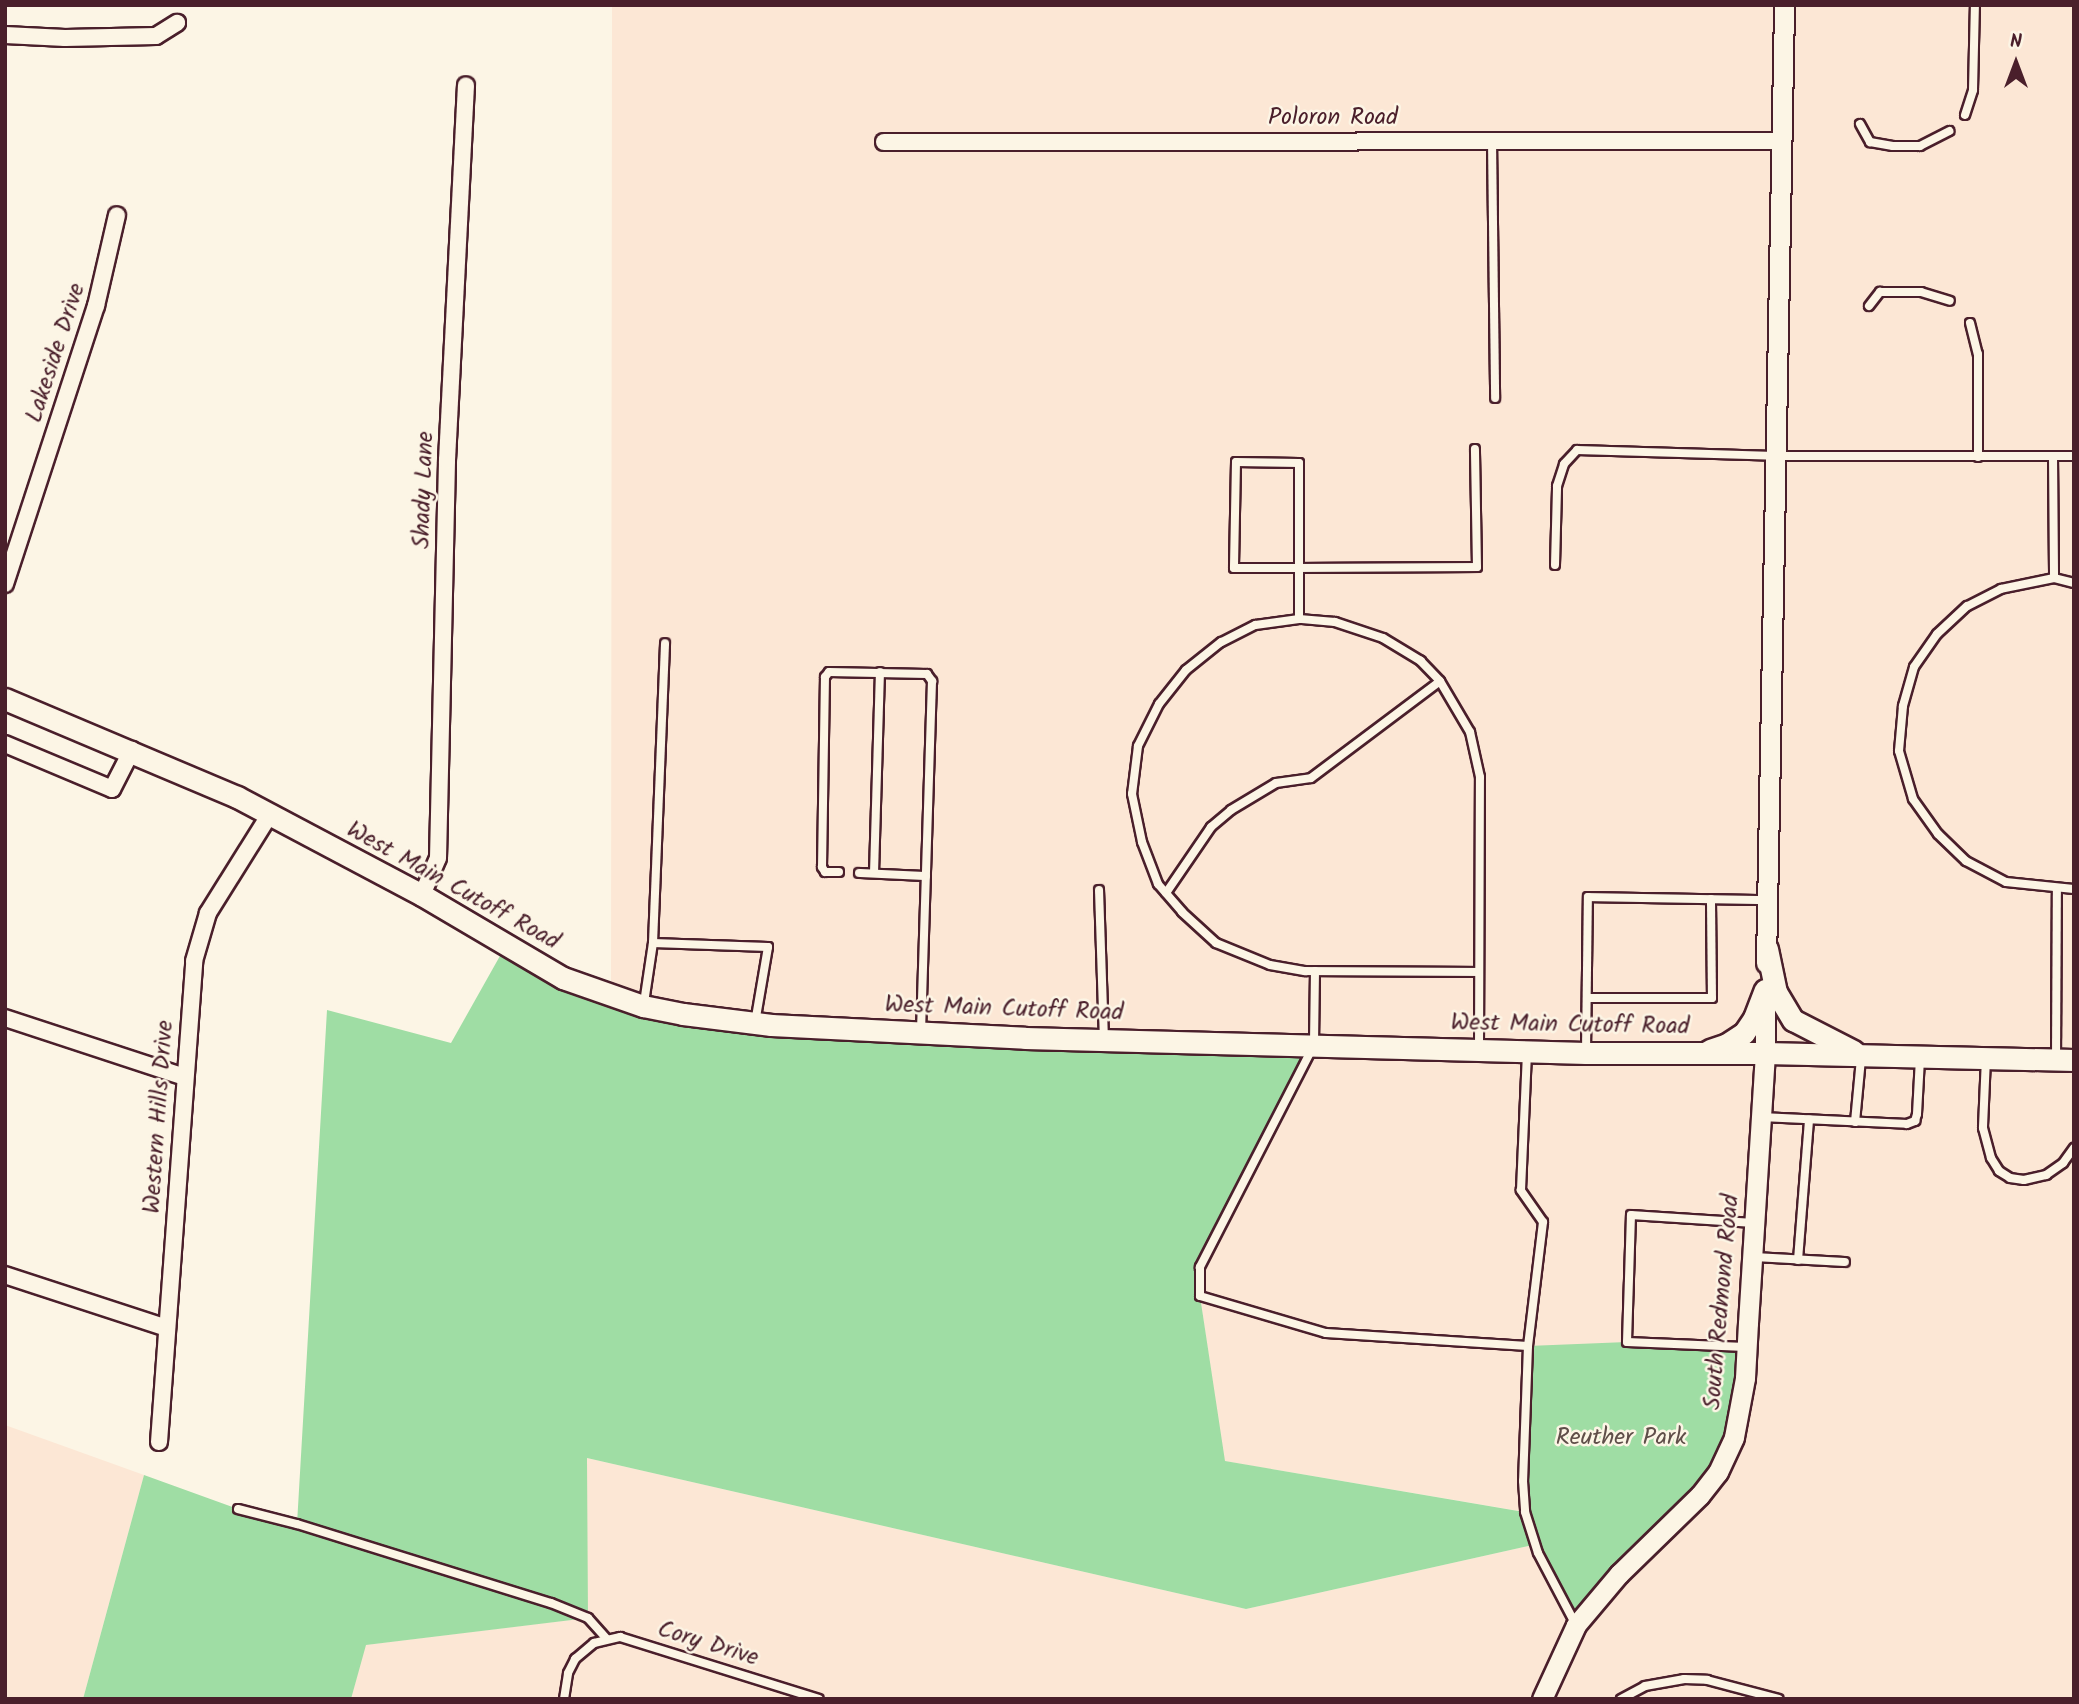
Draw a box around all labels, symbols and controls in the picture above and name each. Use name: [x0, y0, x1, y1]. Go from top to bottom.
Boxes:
text: N: [2010, 27, 2022, 57]
north arrow: [1981, 28, 2051, 98]
street label: Poloron Road: [1268, 104, 1398, 132]
street label: Lakeside Drive: [20, 280, 92, 426]
street label: Shady Lane: [408, 431, 440, 549]
street label: West Main Cutoff Road: [342, 815, 564, 957]
street label: West Main Cutoff Road: [884, 990, 1124, 1028]
street label: West Main Cutoff Road: [1450, 1009, 1690, 1041]
street label: Western Hills Drive: [138, 1019, 180, 1215]
street label: South Redmond Road: [1698, 1193, 1746, 1411]
park label: Reuther Park: [1556, 1424, 1686, 1452]
street label: Cory Drive: [654, 1615, 762, 1673]

